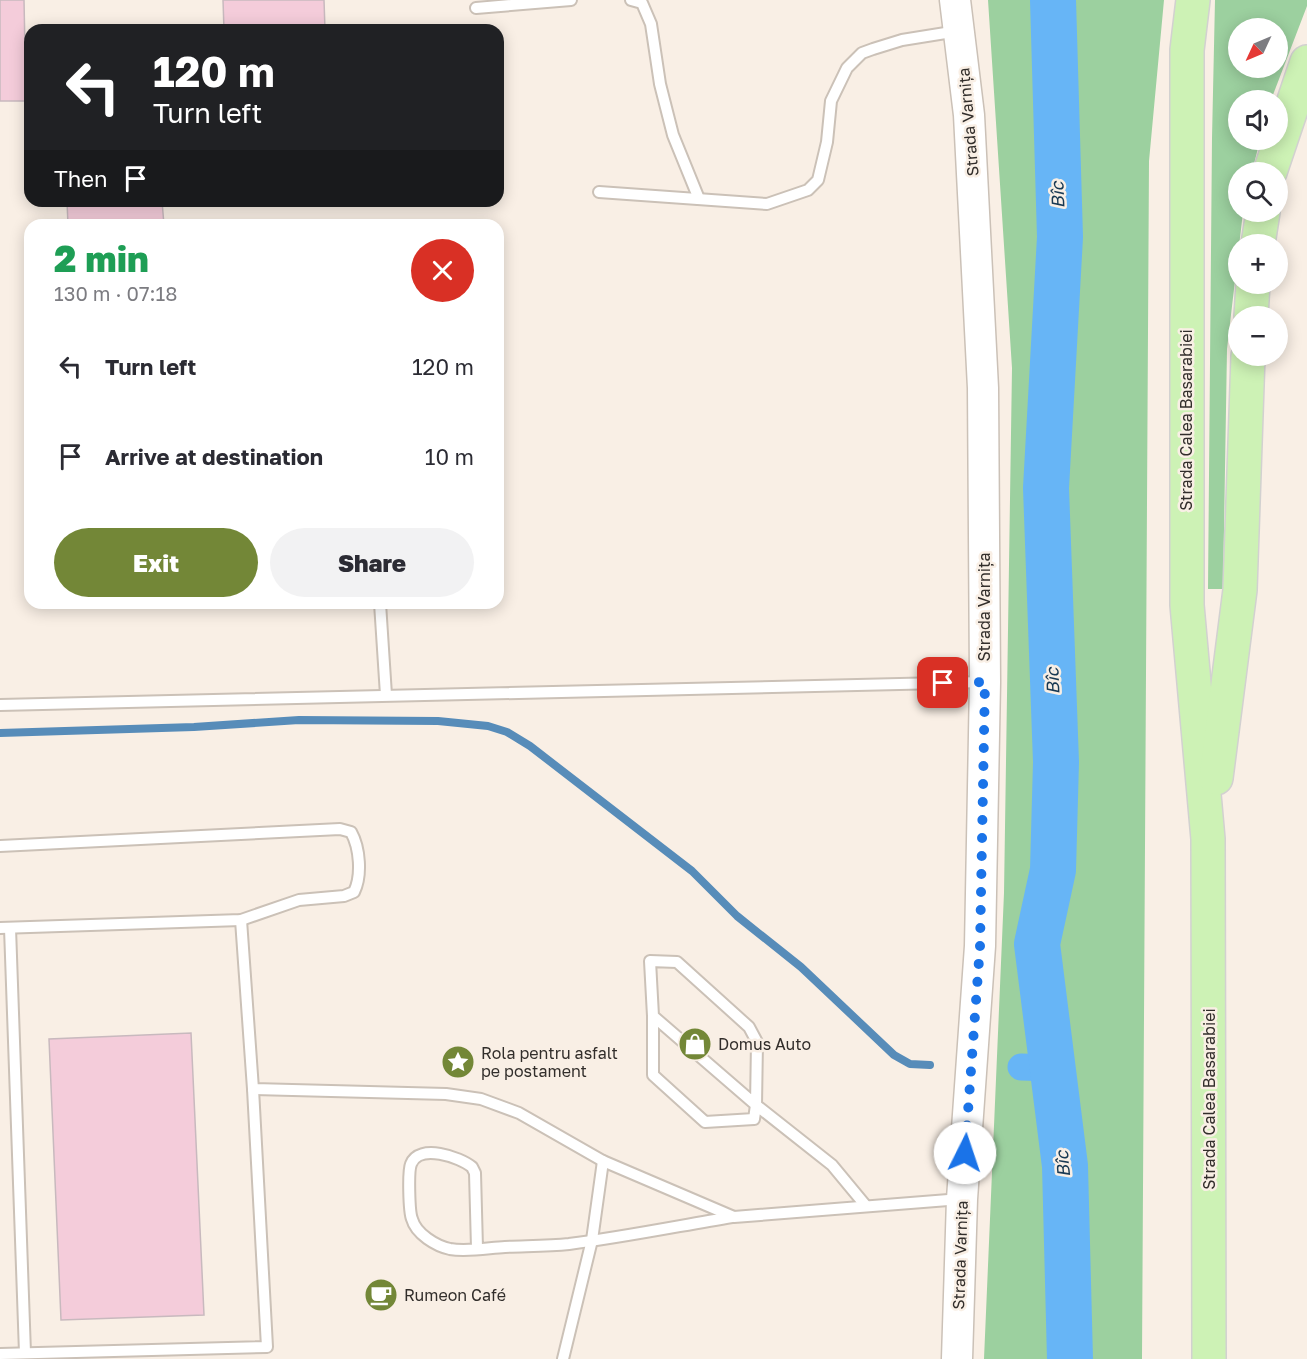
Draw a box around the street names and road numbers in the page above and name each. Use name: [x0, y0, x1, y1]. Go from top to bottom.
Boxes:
street label: Strada Varnița: [953, 67, 983, 177]
street label: Strada Calea Basarabiei: [1176, 329, 1196, 511]
street label: Strada Varnița: [974, 553, 994, 661]
street label: Strada Calea Basarabiei: [1199, 1008, 1219, 1190]
street label: Strada Varnița: [948, 1200, 972, 1310]

